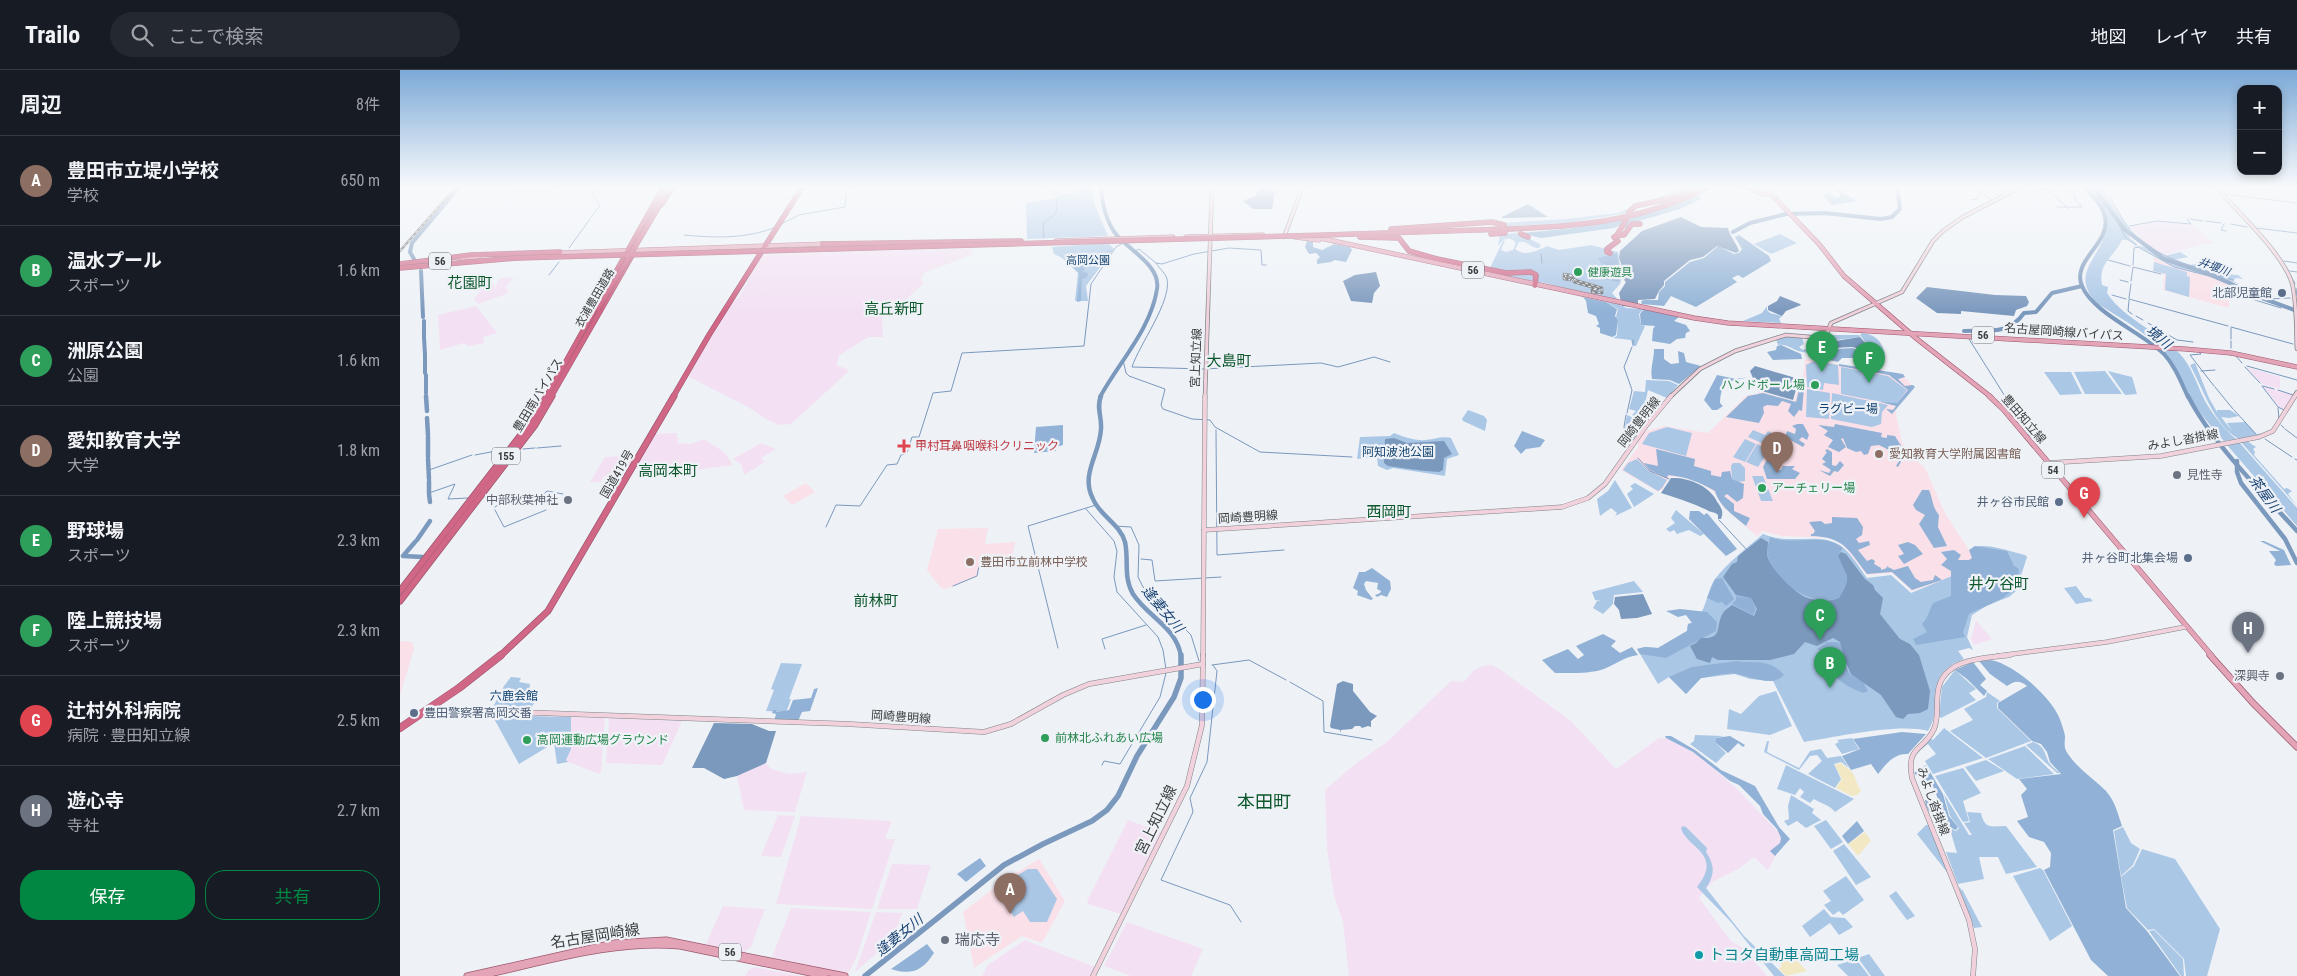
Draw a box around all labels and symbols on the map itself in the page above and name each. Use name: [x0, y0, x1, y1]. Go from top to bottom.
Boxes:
road number: 56: [429, 252, 451, 270]
park label: 高岡公園: [1066, 254, 1110, 267]
water label: 井堰川: [2196, 255, 2233, 279]
road number: 56: [1462, 262, 1484, 278]
street label: 衣浦豊田道路: [573, 266, 617, 330]
marker: 健康遊具: [1572, 266, 1584, 278]
place label: 健康遊具: [1588, 266, 1632, 279]
district label: 花園町: [447, 274, 493, 292]
place label: 北部児童館: [2212, 286, 2272, 300]
marker: 北部児童館: [2276, 287, 2288, 299]
district label: 高丘新町: [864, 300, 924, 318]
street label: 名古屋岡崎線バイパス: [2004, 321, 2124, 343]
water label: 境川: [2143, 322, 2176, 353]
road number: 56: [1972, 326, 1994, 344]
street label: 宮上知立線: [1188, 328, 1204, 388]
pin: E: [1806, 331, 1838, 372]
pin: F: [1853, 342, 1885, 383]
district label: 大島町: [1206, 352, 1252, 370]
street label: 豊田南バイパス: [510, 355, 566, 435]
place label: ハンドボール場: [1721, 378, 1805, 392]
marker: ハンドボール場: [1809, 379, 1821, 391]
street label: 豊田知立線: [1999, 392, 2049, 446]
street label: 岡崎豊明線: [1615, 394, 1663, 450]
park label: ラグビー場: [1818, 402, 1878, 416]
street label: みよし沓掛線: [2146, 427, 2220, 453]
pin: D: [1761, 432, 1793, 473]
marker: 甲村耳鼻咽喉科クリニック: [897, 439, 911, 453]
place label: 甲村耳鼻咽喉科クリニック: [915, 439, 1059, 453]
park label: 阿知波池公園: [1362, 445, 1434, 459]
street label: 国道419号: [597, 447, 637, 501]
place label: 愛知教育大学附属図書館: [1889, 447, 2021, 461]
road number: 155: [492, 448, 520, 464]
marker: 愛知教育大学附属図書館: [1873, 448, 1885, 460]
district label: 高岡本町: [638, 462, 698, 480]
road number: 54: [2042, 462, 2064, 478]
place label: 見性寺: [2187, 468, 2223, 482]
marker: 見性寺: [2171, 469, 2183, 481]
water label: 茶屋川: [2246, 472, 2285, 517]
pin: G: [2068, 477, 2100, 518]
place label: アーチェリー場: [1772, 481, 1855, 495]
marker: アーチェリー場: [1756, 482, 1768, 494]
place label: 中部秋葉神社: [486, 493, 558, 507]
marker: 中部秋葉神社: [562, 494, 574, 506]
place label: 井ヶ谷市民館: [1977, 495, 2049, 509]
marker: 井ヶ谷市民館: [2053, 496, 2065, 508]
district label: 西岡町: [1366, 503, 1412, 521]
street label: 岡崎豊明線: [1218, 508, 1278, 526]
place label: 井ヶ谷町北集会場: [2082, 551, 2178, 565]
marker: 井ヶ谷町北集会場: [2182, 552, 2194, 564]
place label: 豊田市立前林中学校: [980, 555, 1088, 569]
marker: 豊田市立前林中学校: [964, 556, 976, 568]
district label: 井ケ谷町: [1969, 575, 2029, 593]
water label: 逢妻女川: [1139, 582, 1188, 637]
district label: 前林町: [853, 592, 899, 610]
pin: C: [1804, 599, 1836, 640]
pin: H: [2232, 612, 2264, 653]
pin: B: [1814, 647, 1846, 688]
place label: 深興寺: [2234, 669, 2270, 683]
marker: 深興寺: [2274, 670, 2286, 682]
your location: [1190, 687, 1216, 713]
park label: 六鹿会館: [490, 689, 538, 703]
place label: 豊田警察署高岡交番: [424, 706, 532, 720]
marker: 豊田警察署高岡交番: [408, 707, 420, 719]
street label: 岡崎豊明線: [871, 708, 931, 726]
place label: 前林北ふれあい広場: [1055, 731, 1163, 745]
marker: 前林北ふれあい広場: [1039, 732, 1051, 744]
place label: 高岡運動広場グラウンド: [537, 733, 669, 747]
marker: 高岡運動広場グラウンド: [521, 734, 533, 746]
street label: みよし沓掛線: [1914, 765, 1952, 837]
street label: 宮上知立線: [1131, 782, 1181, 858]
district label: 本田町: [1237, 791, 1291, 812]
pin: A: [994, 873, 1026, 914]
water label: 逢妻女川: [872, 910, 927, 959]
street label: 名古屋岡崎線: [549, 920, 641, 952]
place label: 瑞応寺: [955, 931, 1000, 949]
marker: 瑞応寺: [939, 934, 951, 946]
road number: 56: [719, 944, 741, 960]
place label: トヨタ自動車高岡工場: [1709, 946, 1859, 964]
marker: トヨタ自動車高岡工場: [1693, 949, 1705, 961]

